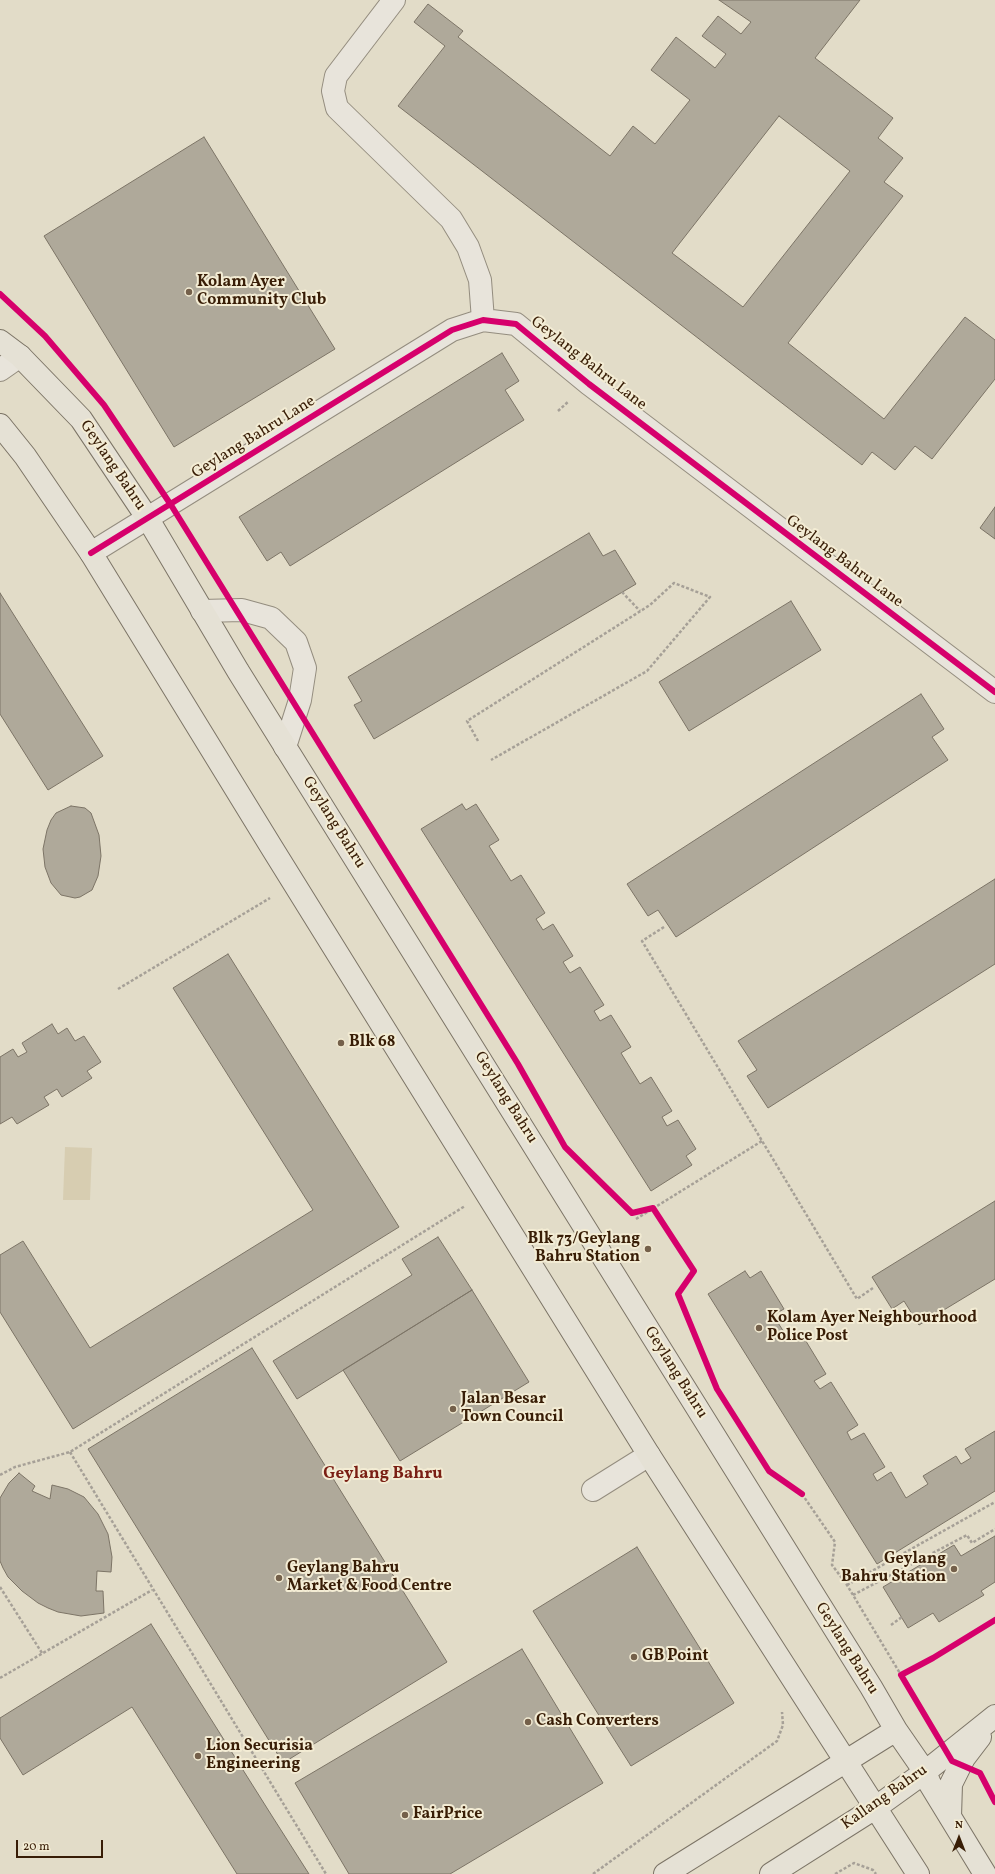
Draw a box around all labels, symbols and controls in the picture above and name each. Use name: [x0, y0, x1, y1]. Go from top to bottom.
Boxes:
place label: Kolam Ayer Community Club: [197, 273, 326, 311]
marker: Kolam Ayer Community Club: [184, 287, 194, 297]
street label: Geylang Bahru Lane: [526, 313, 650, 415]
street label: Geylang Bahru Lane: [189, 392, 319, 484]
street label: Geylang Bahru: [75, 417, 149, 515]
street label: Geylang Bahru Lane: [782, 512, 906, 612]
street label: Geylang Bahru: [297, 774, 369, 872]
place label: Blk 68: [349, 1033, 396, 1053]
marker: Blk 68: [336, 1038, 346, 1048]
street label: Geylang Bahru: [469, 1049, 541, 1147]
place label: Blk 73/Geylang Bahru Station: [528, 1230, 640, 1268]
marker: Blk 73/Geylang Bahru Station: [643, 1244, 653, 1254]
place label: Kolam Ayer Neighbourhood Police Post: [767, 1309, 977, 1347]
marker: Kolam Ayer Neighbourhood Police Post: [754, 1323, 764, 1333]
street label: Geylang Bahru: [639, 1324, 711, 1422]
place label: Jalan Besar Town Council: [461, 1390, 563, 1428]
marker: Jalan Besar Town Council: [448, 1404, 458, 1414]
district label: Geylang Bahru: [323, 1465, 443, 1485]
place label: Geylang Bahru Station: [841, 1550, 946, 1588]
place label: Geylang Bahru Market & Food Centre: [287, 1559, 452, 1597]
marker: Geylang Bahru Station: [949, 1564, 959, 1574]
marker: Geylang Bahru Market & Food Centre: [274, 1573, 284, 1583]
street label: Geylang Bahru: [810, 1600, 882, 1698]
place label: GB Point: [642, 1647, 708, 1667]
marker: GB Point: [629, 1652, 639, 1662]
place label: Cash Converters: [536, 1712, 659, 1732]
marker: Cash Converters: [523, 1717, 533, 1727]
place label: Lion Securisia Engineering: [206, 1737, 313, 1775]
marker: Lion Securisia Engineering: [193, 1751, 203, 1761]
street label: Kallang Bahru: [838, 1761, 932, 1835]
place label: FairPrice: [413, 1805, 482, 1825]
marker: FairPrice: [400, 1810, 410, 1820]
north arrow: [939, 1818, 979, 1858]
text: N: [955, 1818, 963, 1833]
scale bar: [18, 1832, 105, 1858]
text: 20 m: [23, 1839, 50, 1855]

